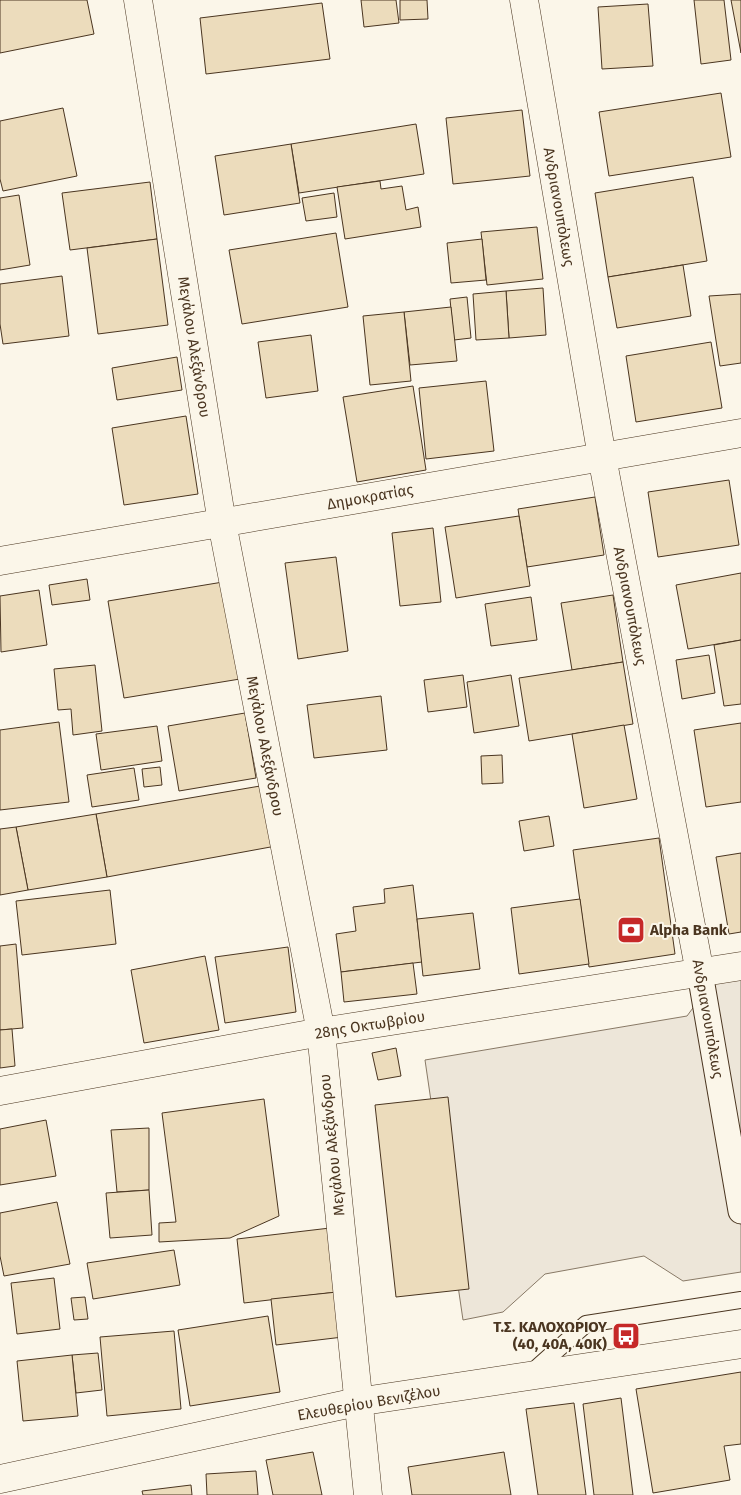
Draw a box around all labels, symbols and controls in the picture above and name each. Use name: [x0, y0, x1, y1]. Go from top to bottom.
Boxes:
street label: Ανδριανουπόλεως: [540, 146, 578, 268]
street label: Μεγάλου Αλεξάνδρου: [174, 275, 214, 419]
street label: Δημοκρατίας: [326, 481, 414, 513]
street label: Ανδριανουπόλεως: [610, 545, 650, 667]
street label: Μεγάλου Αλεξάνδρου: [243, 674, 287, 818]
bank icon: Alpha Bank: [616, 915, 646, 945]
place label: Alpha Bank: [649, 921, 728, 939]
street label: Ανδριανουπόλεως: [689, 958, 727, 1080]
street label: 28ης Οκτωβρίου: [314, 1007, 426, 1043]
street label: Μεγάλου Αλεξάνδρου: [316, 1073, 348, 1217]
place label: Τ.Σ. ΚΑΛΟΧΩΡΙΟΥ (40, 40Α, 40Κ): [493, 1318, 608, 1353]
bus stop icon: Τ.Σ. ΚΑΛΟΧΩΡΙΟΥ (40, 40Α, 40Κ): [611, 1321, 641, 1351]
street label: Ελευθερίου Βενιζέλου: [296, 1382, 442, 1424]

